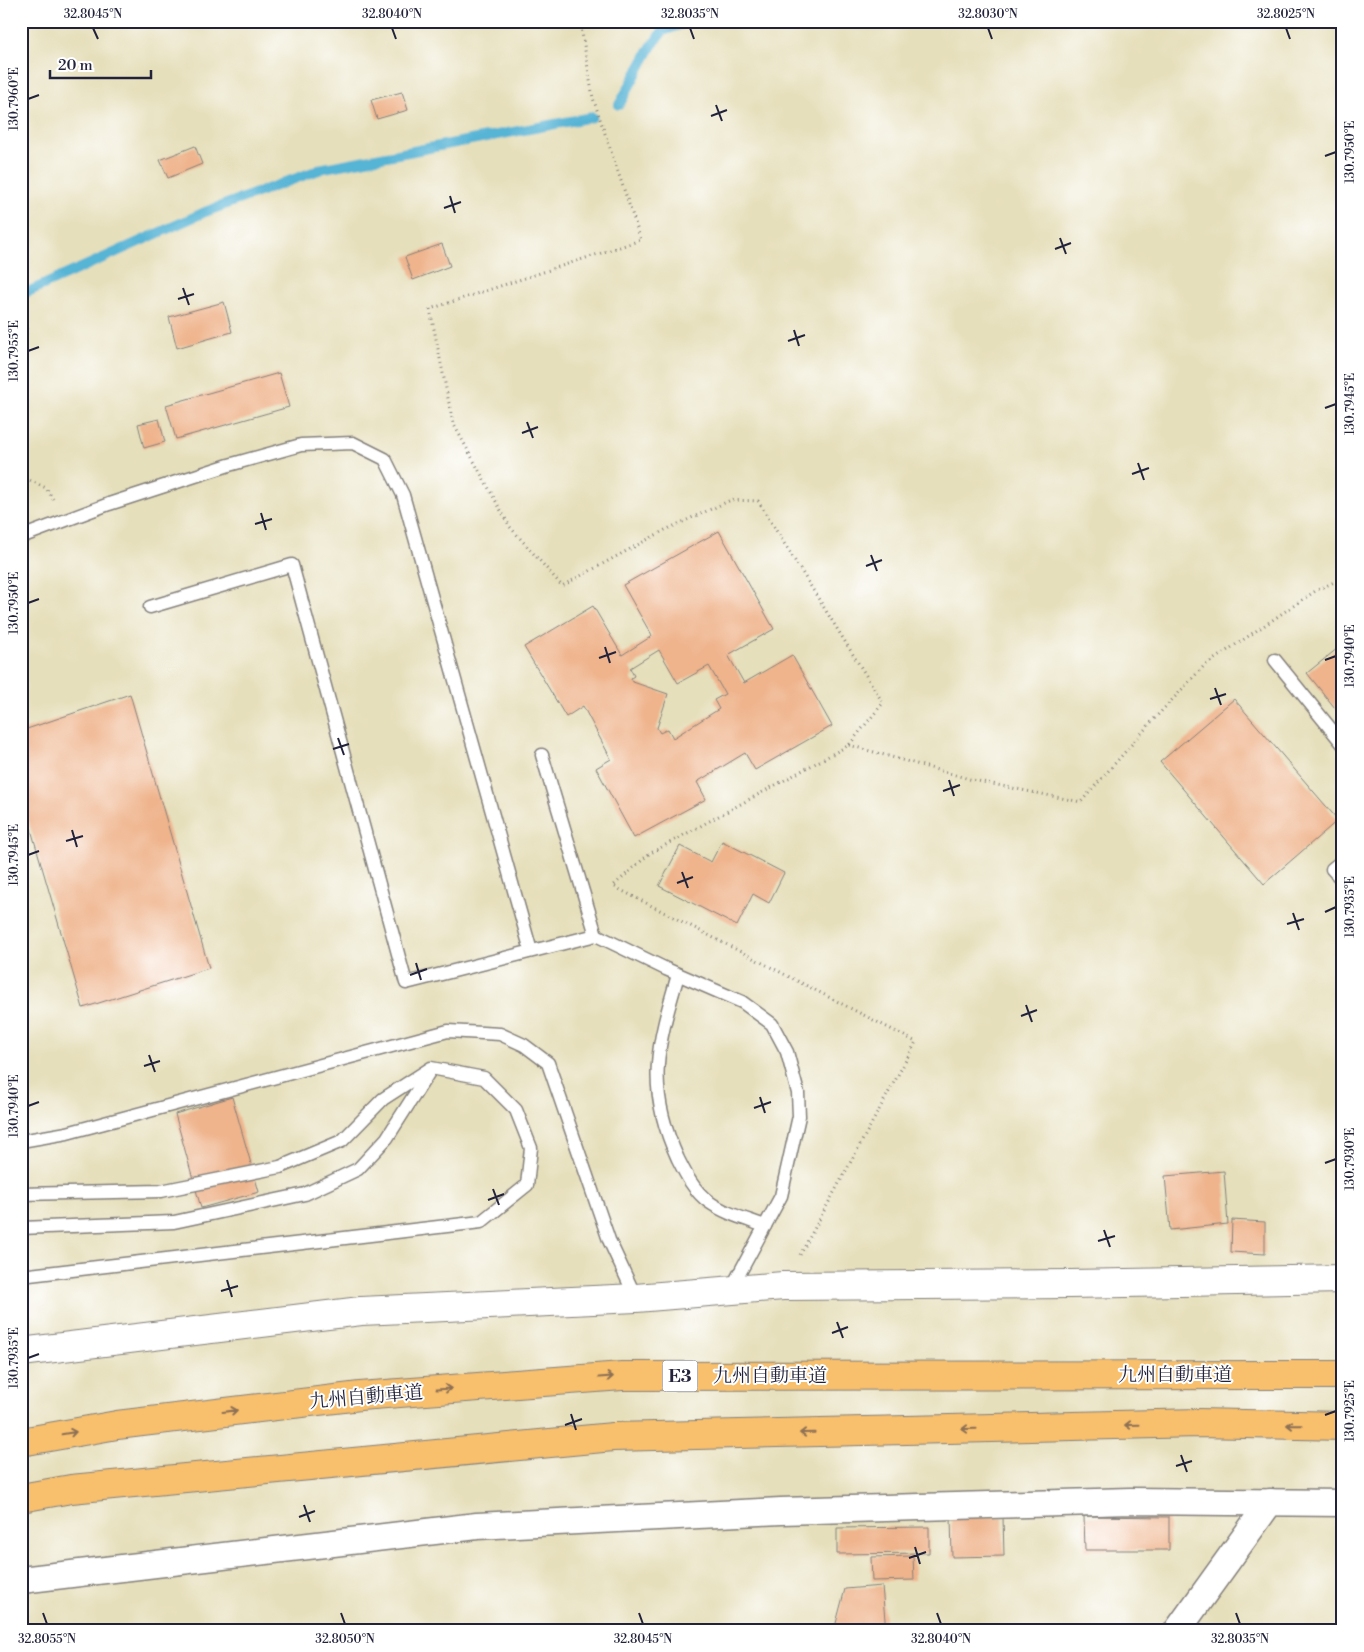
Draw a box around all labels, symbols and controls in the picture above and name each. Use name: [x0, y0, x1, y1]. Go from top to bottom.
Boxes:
text: 32.8045°N: [64, 7, 122, 22]
text: 32.8040°N: [362, 7, 422, 22]
text: 32.8035°N: [661, 7, 719, 22]
text: 32.8030°N: [958, 7, 1018, 22]
text: 32.8025°N: [1257, 7, 1315, 22]
scale bar: [50, 48, 151, 80]
text: 20 m: [58, 56, 93, 75]
text: 130.7960°E: [7, 67, 22, 131]
text: 130.7950°E: [1343, 121, 1358, 183]
text: 130.7955°E: [7, 320, 22, 382]
text: 130.7945°E: [1343, 373, 1358, 435]
text: 130.7950°E: [7, 572, 22, 634]
text: 130.7940°E: [1343, 624, 1358, 688]
text: 130.7945°E: [7, 824, 22, 886]
text: 130.7935°E: [1343, 876, 1358, 938]
text: 130.7940°E: [7, 1074, 22, 1138]
text: 130.7930°E: [1343, 1128, 1358, 1190]
text: 130.7935°E: [7, 1327, 22, 1389]
road number: E3: [662, 1360, 698, 1392]
street label: 九州自動車道: [1118, 1363, 1232, 1387]
street label: 九州自動車道: [713, 1364, 827, 1388]
one-way arrow: [598, 1373, 614, 1382]
street label: 九州自動車道: [308, 1380, 424, 1414]
text: 130.7925°E: [1343, 1380, 1358, 1442]
one-way arrow: [436, 1385, 452, 1394]
one-way arrow: [222, 1406, 238, 1416]
one-way arrow: [1124, 1420, 1140, 1429]
one-way arrow: [1286, 1420, 1302, 1430]
one-way arrow: [961, 1424, 977, 1433]
one-way arrow: [61, 1428, 77, 1438]
one-way arrow: [799, 1428, 815, 1437]
text: 32.8055°N: [18, 1632, 76, 1647]
text: 32.8050°N: [315, 1632, 375, 1647]
text: 32.8045°N: [614, 1632, 672, 1647]
text: 32.8040°N: [911, 1632, 971, 1647]
text: 32.8035°N: [1211, 1632, 1269, 1647]

